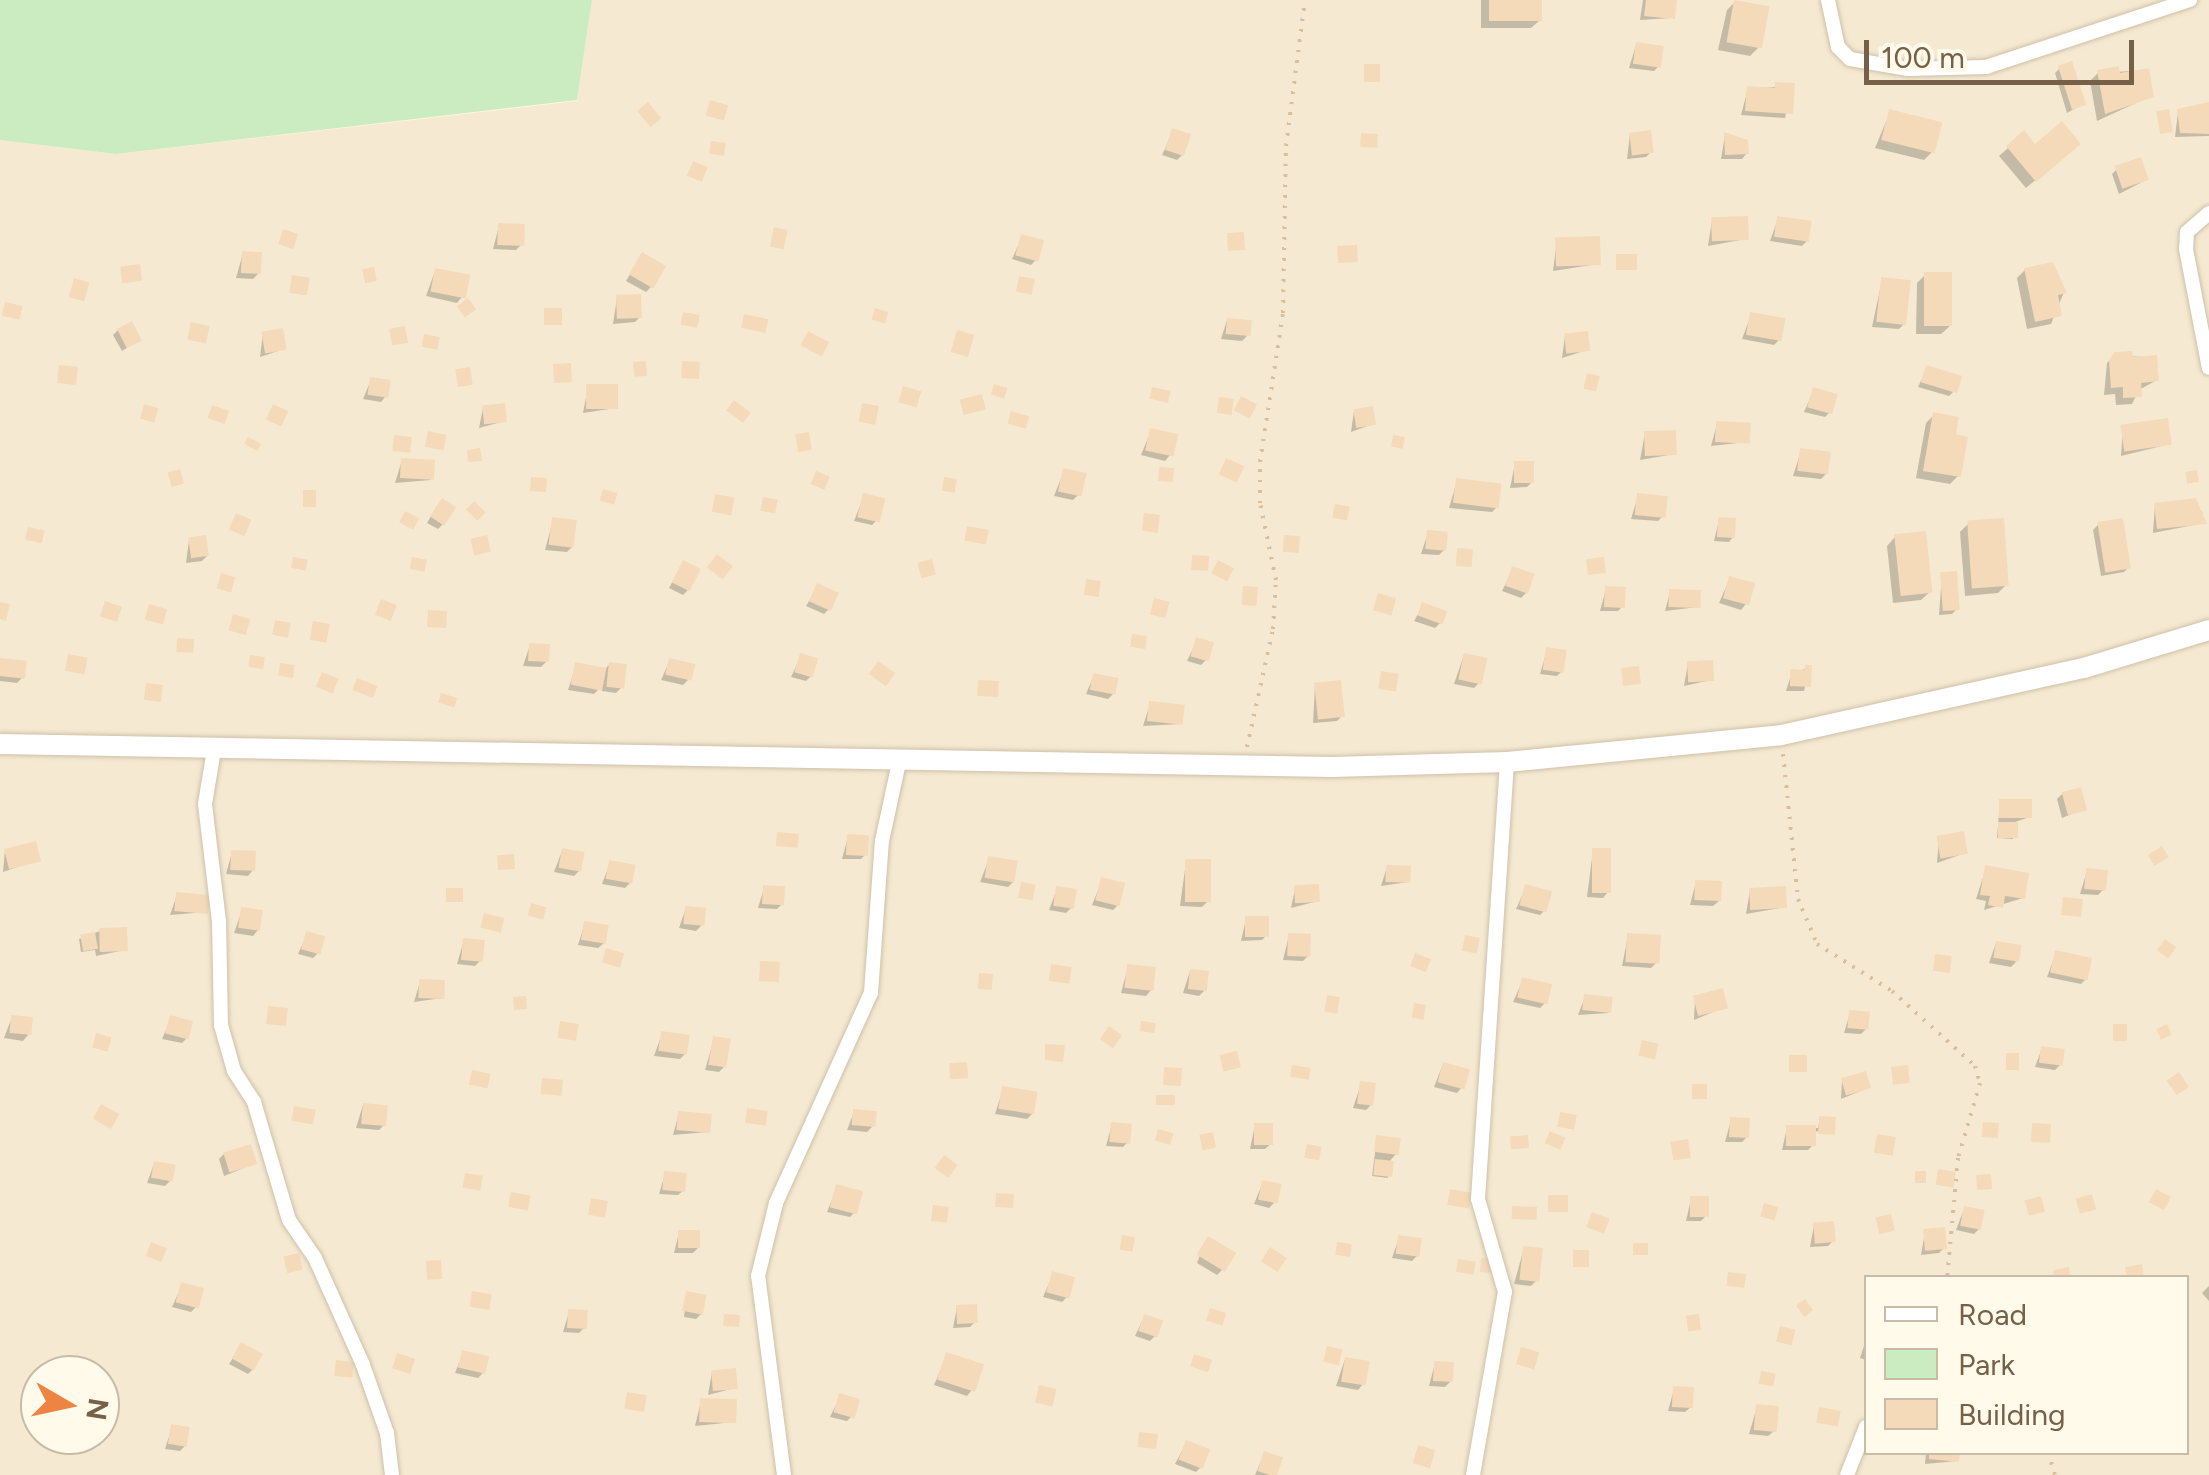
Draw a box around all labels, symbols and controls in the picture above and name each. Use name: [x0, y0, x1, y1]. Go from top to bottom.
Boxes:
scale bar: [1869, 20, 2139, 82]
text: 100 m: [1881, 39, 1965, 76]
legend: [1864, 1275, 2189, 1455]
text: Road: [1958, 1296, 2027, 1333]
text: Park: [1958, 1346, 2015, 1383]
north arrow: [20, 1355, 120, 1455]
text: N: [79, 1396, 116, 1423]
text: Building: [1958, 1396, 2066, 1433]

